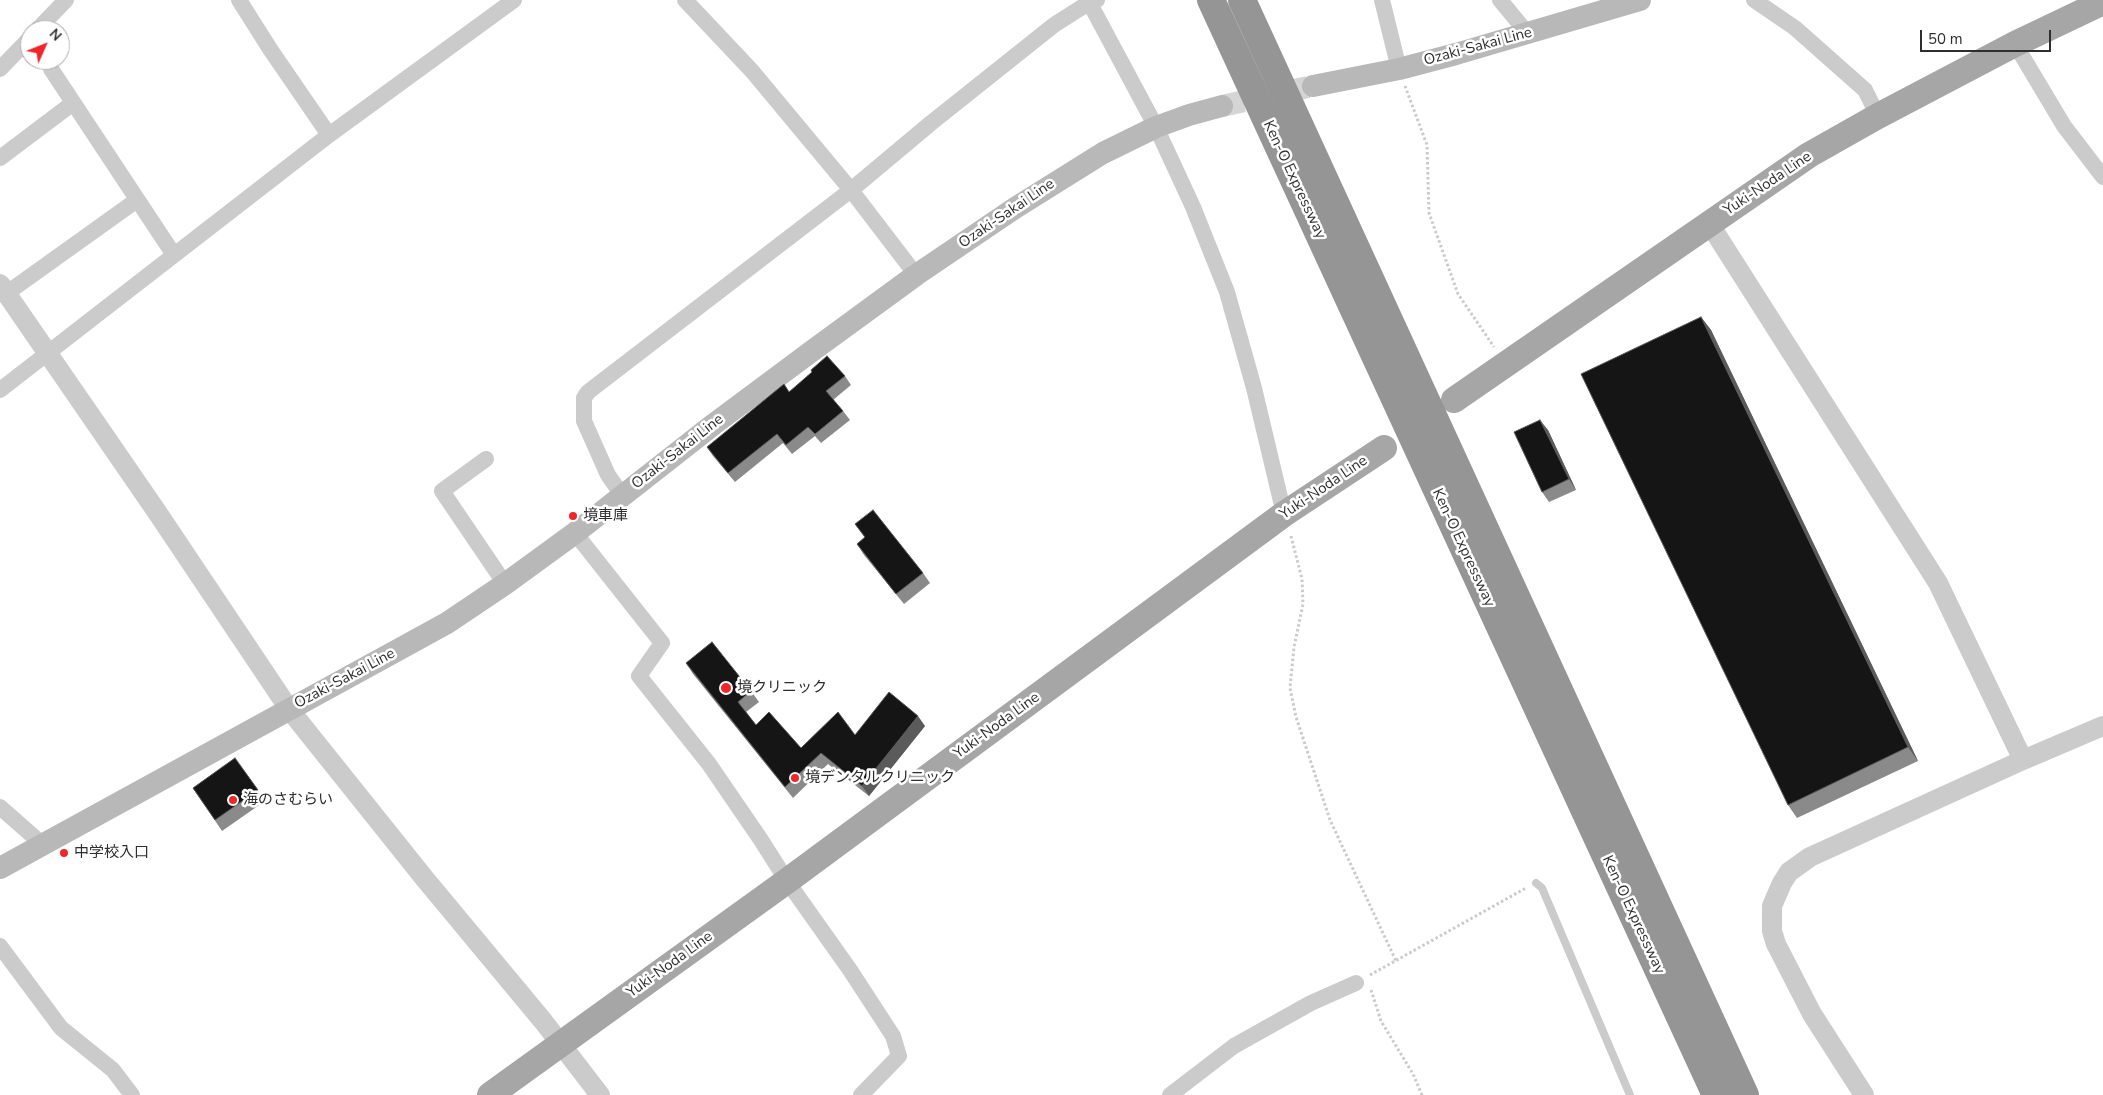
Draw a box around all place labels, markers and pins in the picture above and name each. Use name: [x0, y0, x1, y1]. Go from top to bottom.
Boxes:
place label: 境車庫: [583, 507, 628, 525]
marker: 境車庫: [567, 510, 579, 522]
place label: 境クリニック: [737, 679, 827, 697]
marker: 境クリニック: [719, 681, 733, 695]
place label: 境デンタルクリニック: [805, 769, 955, 787]
marker: 境デンタルクリニック: [789, 772, 801, 784]
place label: 海のさむらい: [243, 791, 333, 809]
marker: 海のさむらい: [227, 794, 239, 806]
place label: 中学校入口: [74, 844, 149, 862]
marker: 中学校入口: [58, 847, 70, 859]

